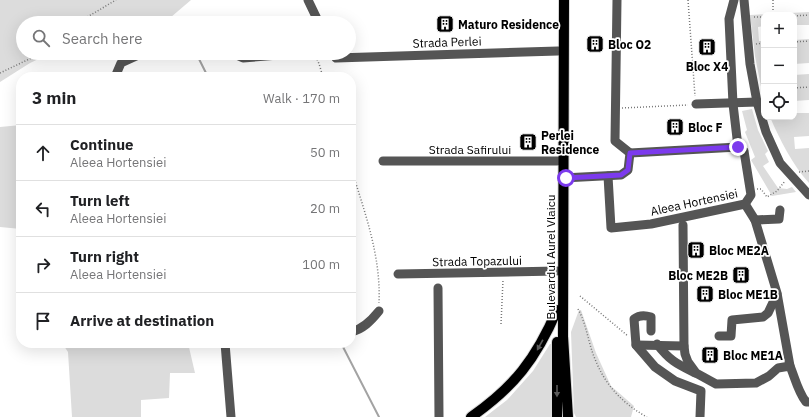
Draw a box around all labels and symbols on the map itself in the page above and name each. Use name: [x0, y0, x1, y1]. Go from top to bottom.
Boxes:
building icon: Maturo Residence: [435, 14, 455, 34]
place label: Maturo Residence: [458, 17, 559, 32]
street label: Strada Perlei: [412, 33, 482, 51]
building icon: Bloc O2: [585, 34, 605, 54]
place label: Bloc O2: [608, 37, 651, 52]
building icon: Bloc X4: [697, 37, 717, 57]
place label: Bloc X4: [686, 59, 728, 74]
building icon: Bloc F: [665, 117, 685, 137]
place label: Bloc F: [688, 120, 722, 135]
place label: Perlei Residence: [541, 128, 599, 157]
building icon: Perlei Residence: [518, 132, 538, 152]
route end: [729, 138, 747, 156]
street label: Strada Safirului: [429, 142, 511, 157]
route start: [557, 169, 575, 187]
street label: Aleea Hortensiei: [649, 185, 739, 219]
street label: Bulevardul Aurel Vlaicu: [543, 194, 558, 320]
building icon: Bloc ME2A: [686, 240, 706, 260]
place label: Bloc ME2A: [709, 243, 769, 258]
street label: Strada Topazului: [432, 253, 522, 269]
building icon: Bloc ME2B: [731, 265, 751, 285]
place label: Bloc ME2B: [668, 268, 728, 283]
building icon: Bloc ME1B: [695, 284, 715, 304]
place label: Bloc ME1B: [718, 287, 778, 302]
one-way arrow: [537, 340, 544, 351]
building icon: Bloc ME1A: [700, 345, 720, 365]
place label: Bloc ME1A: [723, 348, 783, 363]
one-way arrow: [554, 385, 560, 398]

